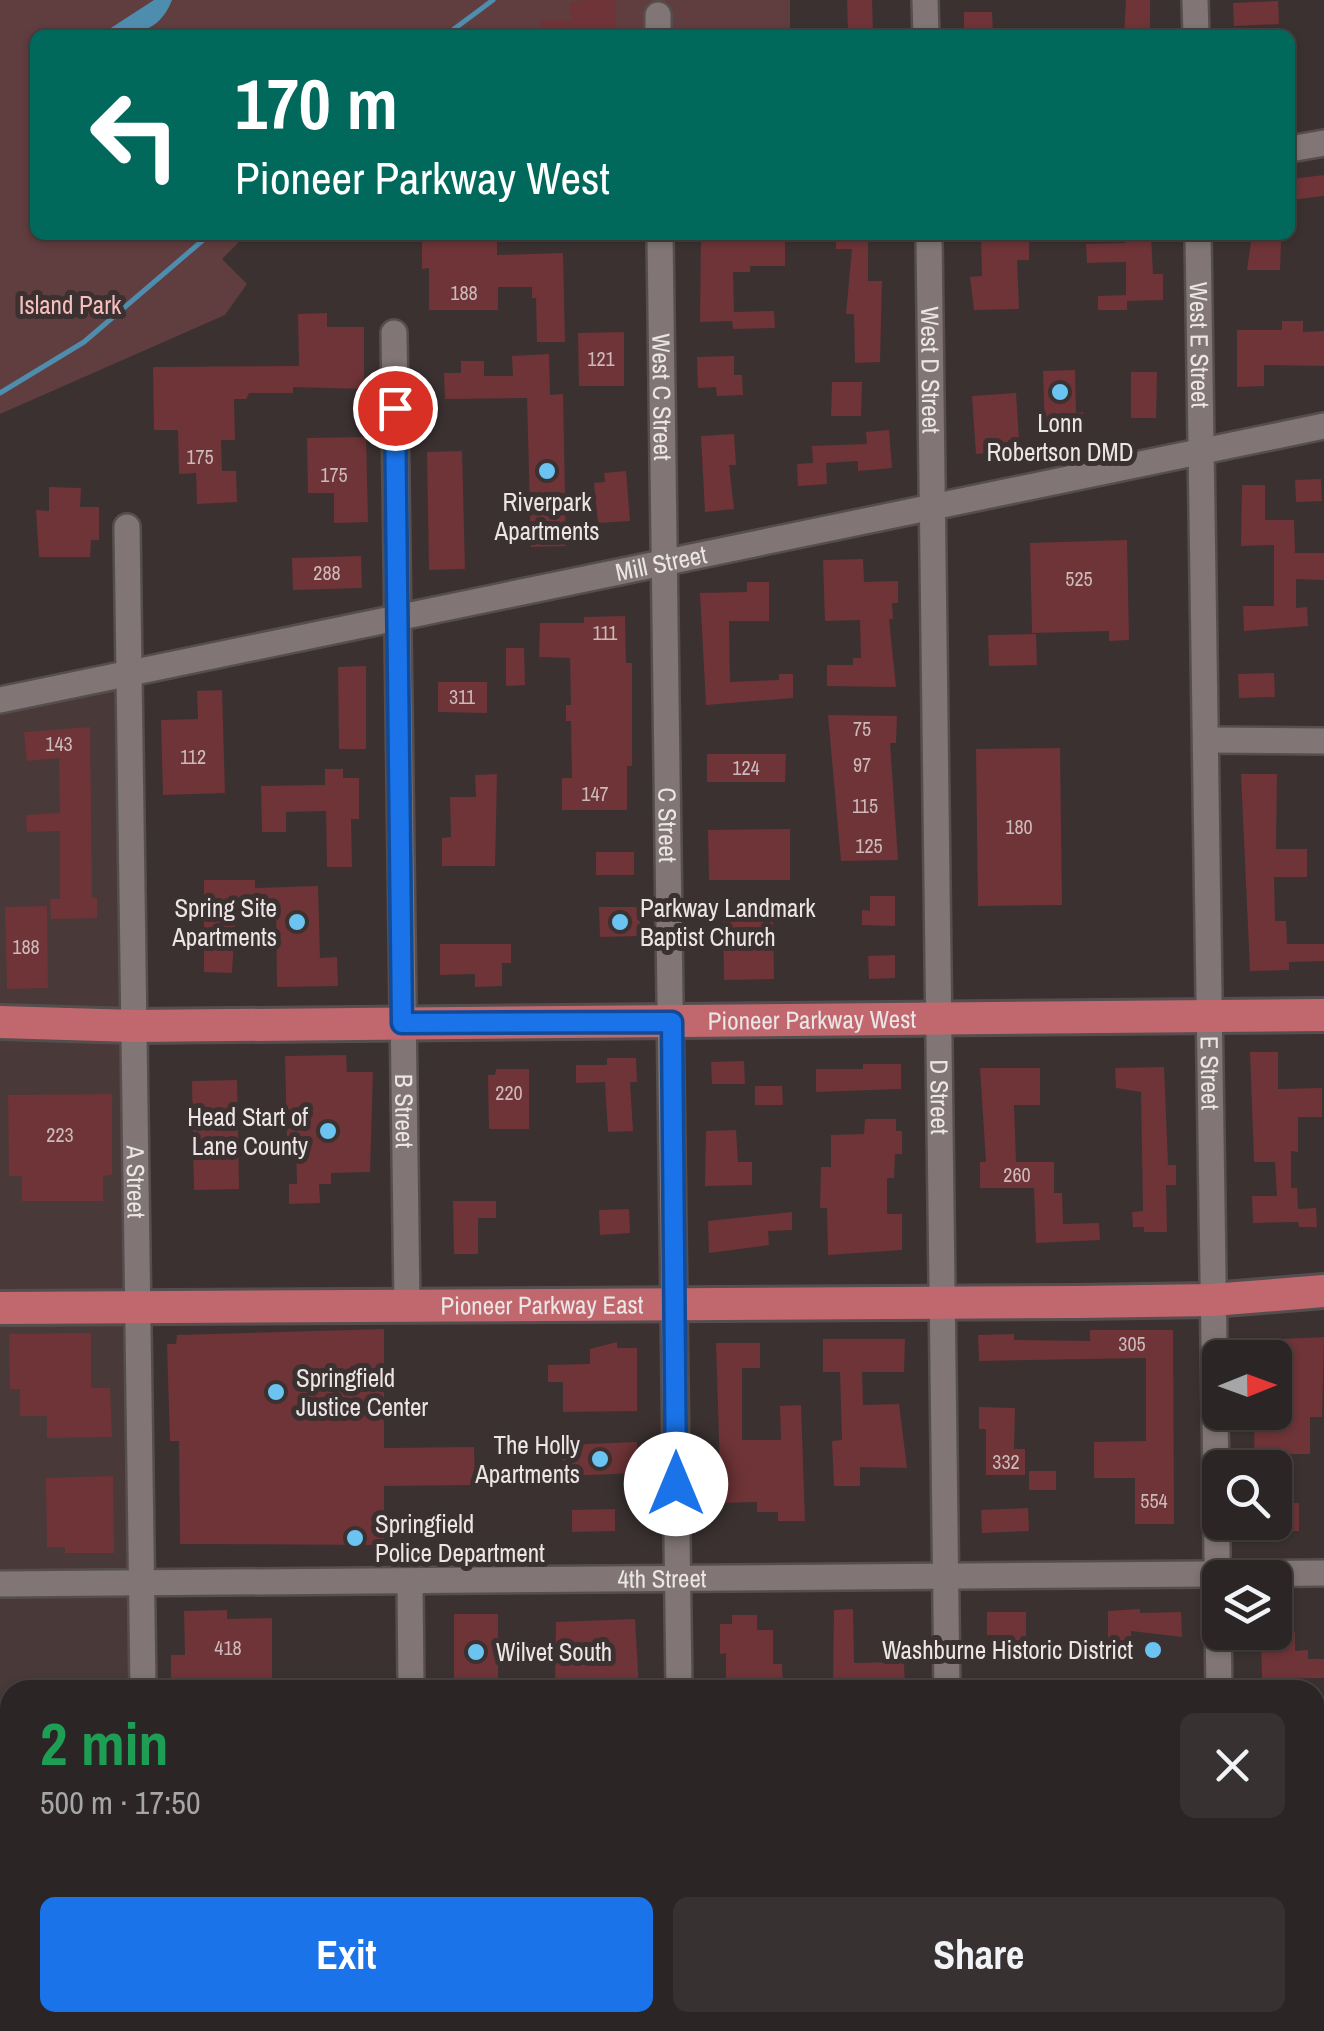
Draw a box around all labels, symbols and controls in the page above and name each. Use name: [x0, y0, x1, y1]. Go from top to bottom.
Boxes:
text: 170 m: [235, 57, 398, 151]
icon: left: [70, 70, 200, 200]
text: Pioneer Parkway West: [235, 147, 610, 208]
house number: 188: [450, 279, 478, 306]
street label: West E Street: [1182, 282, 1218, 409]
park label: Island Park: [19, 288, 122, 322]
street label: West D Street: [913, 306, 948, 434]
street label: West C Street: [644, 333, 680, 461]
house number: 121: [587, 345, 615, 372]
pin: [353, 366, 438, 451]
icon: arrive: [368, 381, 423, 436]
marker: Lonn Robertson DMD: [1049, 381, 1071, 403]
place label: Lonn Robertson DMD: [987, 406, 1133, 469]
house number: 175: [186, 443, 214, 470]
marker: Riverpark Apartments: [536, 460, 558, 482]
house number: 175: [320, 461, 348, 488]
place label: Riverpark Apartments: [494, 485, 599, 548]
street label: Mill Street: [612, 537, 710, 589]
house number: 288: [313, 559, 341, 586]
house number: 525: [1065, 565, 1093, 592]
house number: 111: [593, 619, 617, 646]
house number: 311: [449, 683, 475, 710]
house number: 75: [853, 715, 871, 742]
house number: 143: [45, 730, 73, 757]
house number: 112: [180, 743, 206, 770]
house number: 97: [853, 751, 871, 778]
house number: 124: [732, 754, 760, 781]
house number: 147: [581, 780, 609, 807]
street label: C Street: [650, 787, 685, 863]
house number: 115: [852, 792, 878, 819]
house number: 180: [1005, 813, 1033, 840]
house number: 125: [855, 832, 883, 859]
place label: Spring Site Apartments: [171, 891, 277, 954]
place label: Parkway Landmark Baptist Church: [640, 891, 816, 954]
marker: Spring Site Apartments: [286, 911, 308, 933]
marker: Parkway Landmark Baptist Church: [609, 911, 631, 933]
house number: 188: [12, 933, 40, 960]
street label: Pioneer Parkway West: [708, 1002, 917, 1038]
street label: E Street: [1193, 1036, 1228, 1111]
street label: D Street: [922, 1059, 957, 1135]
street label: B Street: [387, 1074, 422, 1149]
house number: 220: [495, 1079, 523, 1106]
place label: Head Start of Lane County: [187, 1100, 309, 1163]
marker: Head Start of Lane County: [317, 1120, 339, 1142]
house number: 223: [46, 1121, 74, 1148]
street label: A Street: [118, 1144, 154, 1219]
house number: 260: [1003, 1161, 1031, 1188]
street label: Pioneer Parkway East: [440, 1287, 644, 1323]
house number: 305: [1118, 1330, 1146, 1357]
north arrow: [1202, 1340, 1292, 1430]
map controls: [1202, 1340, 1292, 1650]
place label: Springfield Justice Center: [296, 1361, 428, 1424]
marker: Springfield Justice Center: [265, 1381, 287, 1403]
place label: The Holly Apartments: [474, 1428, 581, 1491]
position arrow: [624, 1432, 728, 1536]
marker: The Holly Apartments: [589, 1448, 611, 1470]
house number: 332: [992, 1448, 1020, 1475]
button: search: [1202, 1450, 1292, 1540]
house number: 554: [1140, 1487, 1168, 1514]
place label: Springfield Police Department: [375, 1507, 545, 1570]
marker: Springfield Police Department: [344, 1527, 366, 1549]
button: layers: [1202, 1560, 1292, 1650]
street label: 4th Street: [617, 1561, 707, 1596]
place label: Washburne Historic District: [882, 1633, 1133, 1667]
house number: 418: [214, 1634, 242, 1661]
place label: Wilvet South: [496, 1635, 612, 1669]
marker: Washburne Historic District: [1142, 1639, 1164, 1661]
marker: Wilvet South: [465, 1641, 487, 1663]
text: 2 min: [40, 1703, 169, 1784]
button: close: [1180, 1713, 1285, 1818]
text: 500 m · 17:50: [40, 1781, 200, 1824]
button: Exit: [40, 1897, 653, 2012]
button: Share: [673, 1897, 1285, 2012]

